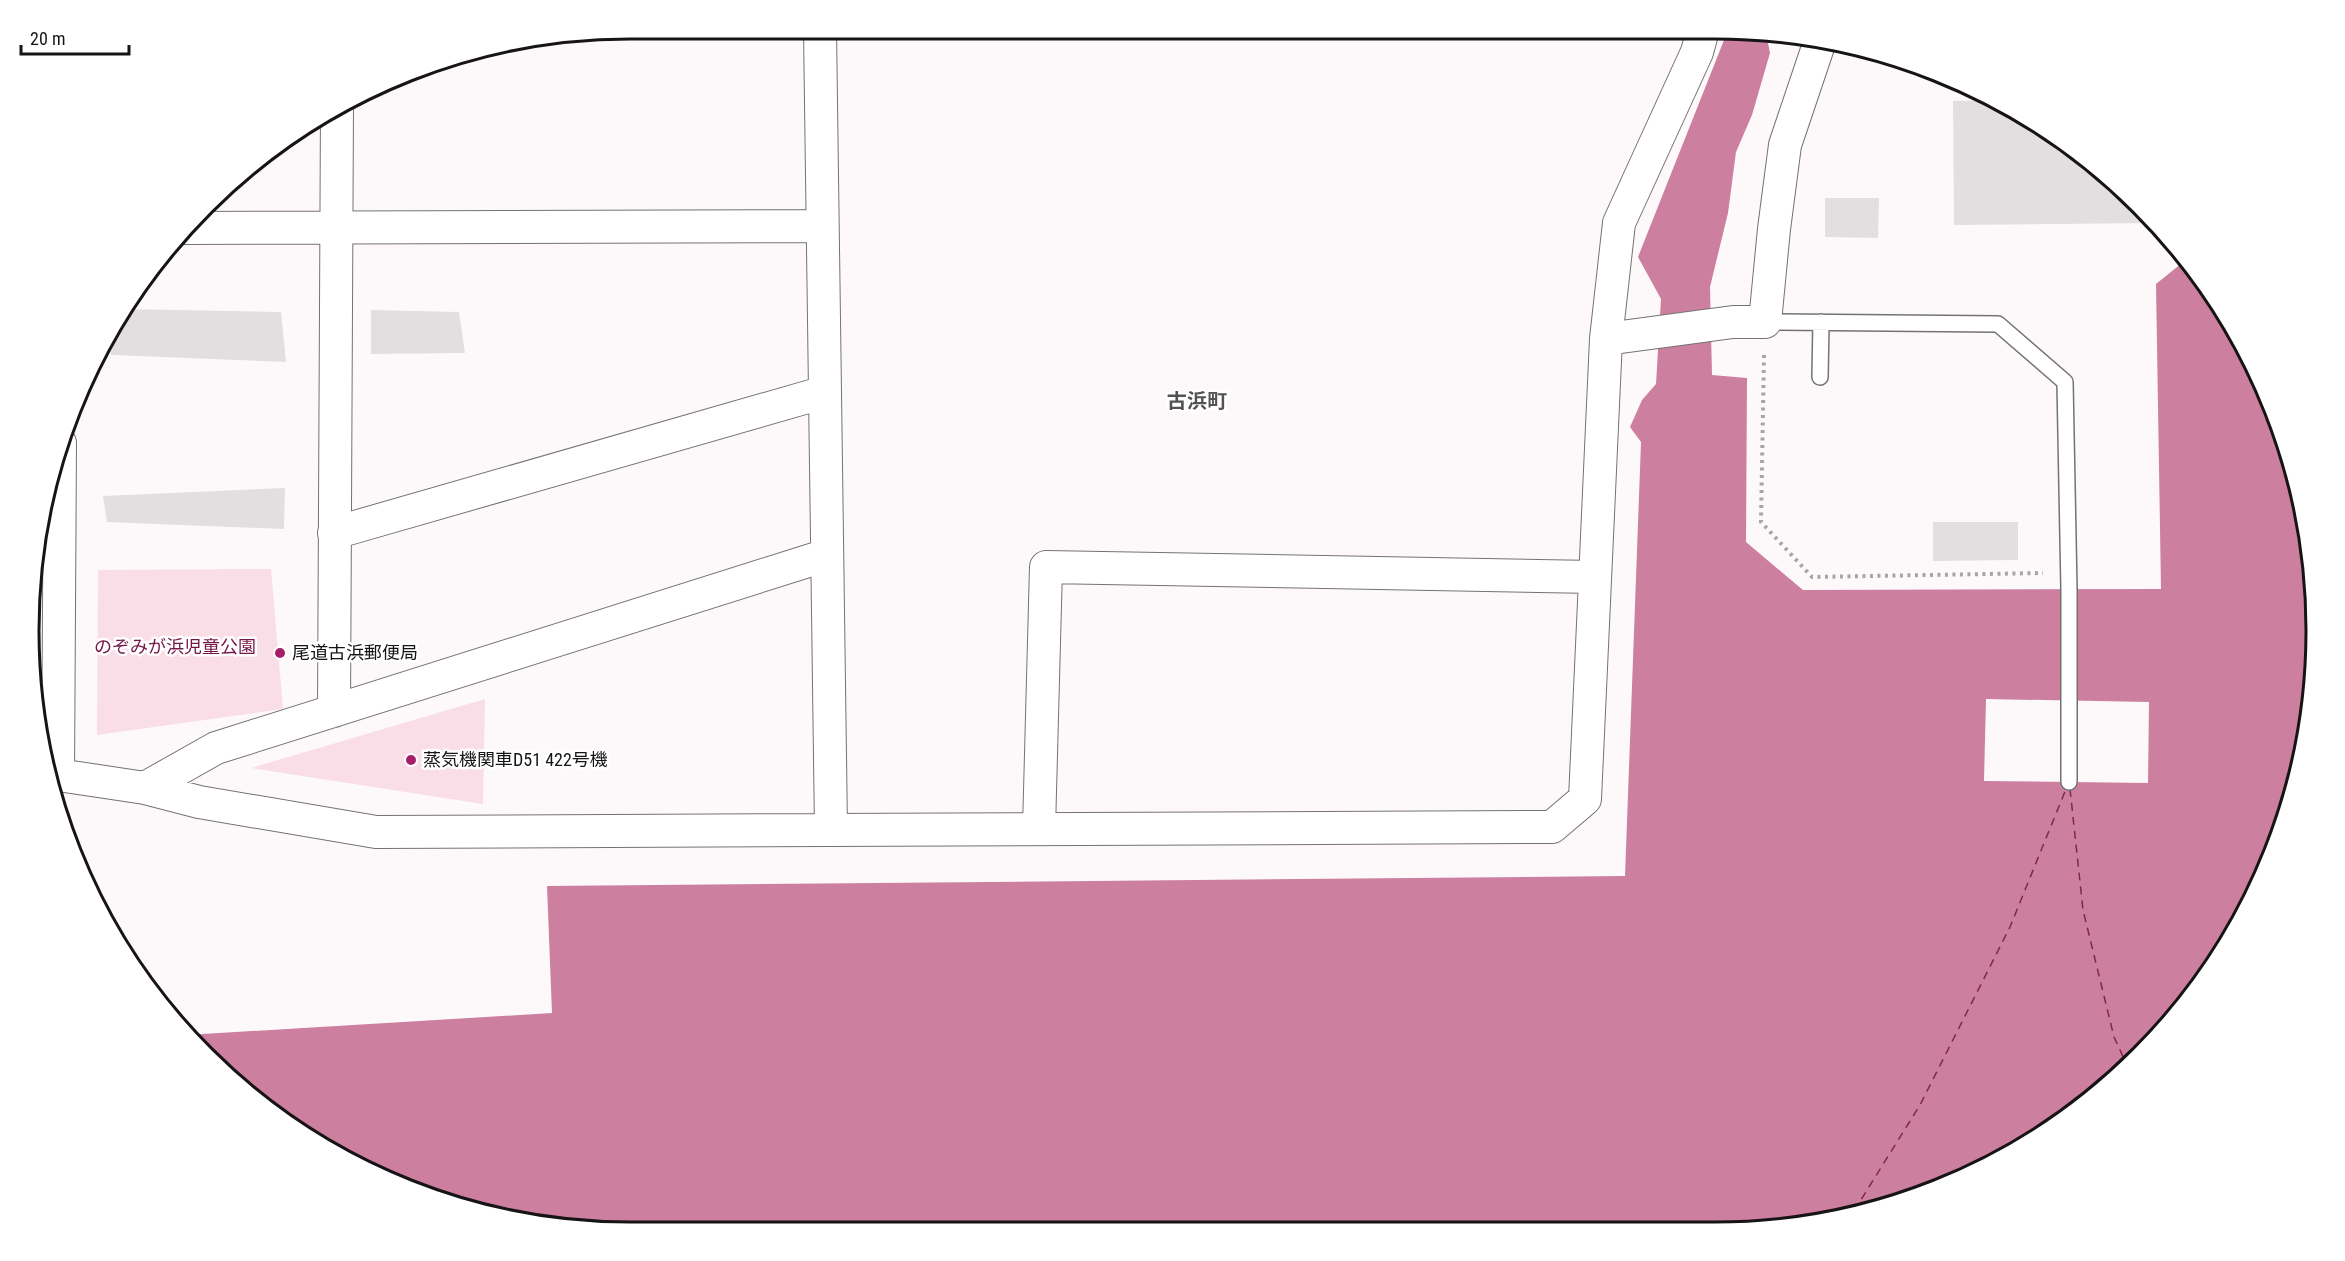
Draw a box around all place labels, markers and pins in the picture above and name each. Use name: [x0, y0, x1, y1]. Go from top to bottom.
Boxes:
place label: 尾道古浜郵便局: [292, 642, 418, 663]
marker: 尾道古浜郵便局: [273, 646, 287, 660]
place label: 蒸気機関車D51 422号機: [423, 749, 608, 770]
marker: 蒸気機関車D51 422号機: [404, 753, 418, 767]

